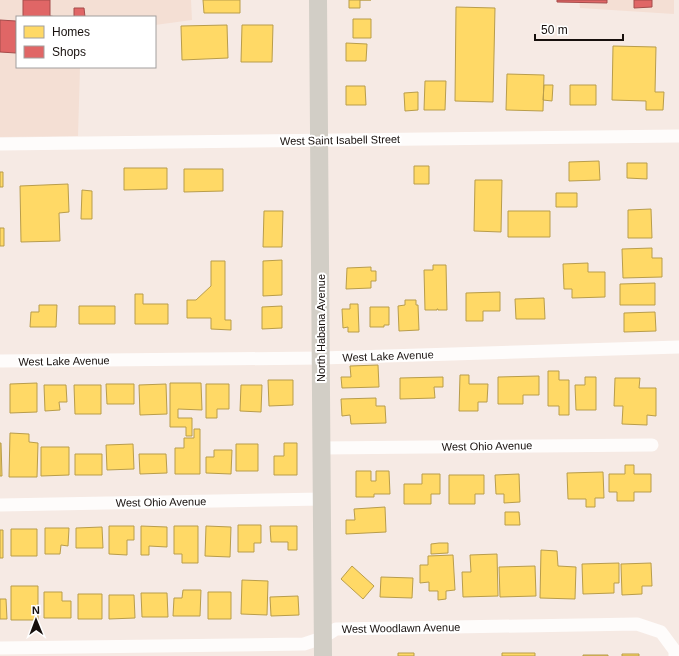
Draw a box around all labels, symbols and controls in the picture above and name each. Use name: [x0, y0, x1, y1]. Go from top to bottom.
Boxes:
legend: [16, 16, 156, 68]
scale bar: [535, 16, 623, 42]
text: 50 m: [541, 23, 568, 37]
text: Homes: [52, 25, 90, 39]
text: Shops: [52, 45, 86, 59]
street label: West Saint Isabell Street: [280, 133, 400, 147]
street label: North Habana Avenue: [315, 274, 327, 382]
street label: West Lake Avenue: [342, 348, 434, 364]
street label: West Lake Avenue: [18, 354, 110, 368]
street label: West Ohio Avenue: [442, 439, 532, 453]
street label: West Ohio Avenue: [116, 495, 206, 509]
north arrow: [16, 600, 56, 640]
text: N: [32, 604, 40, 616]
street label: West Woodlawn Avenue: [342, 621, 460, 635]

